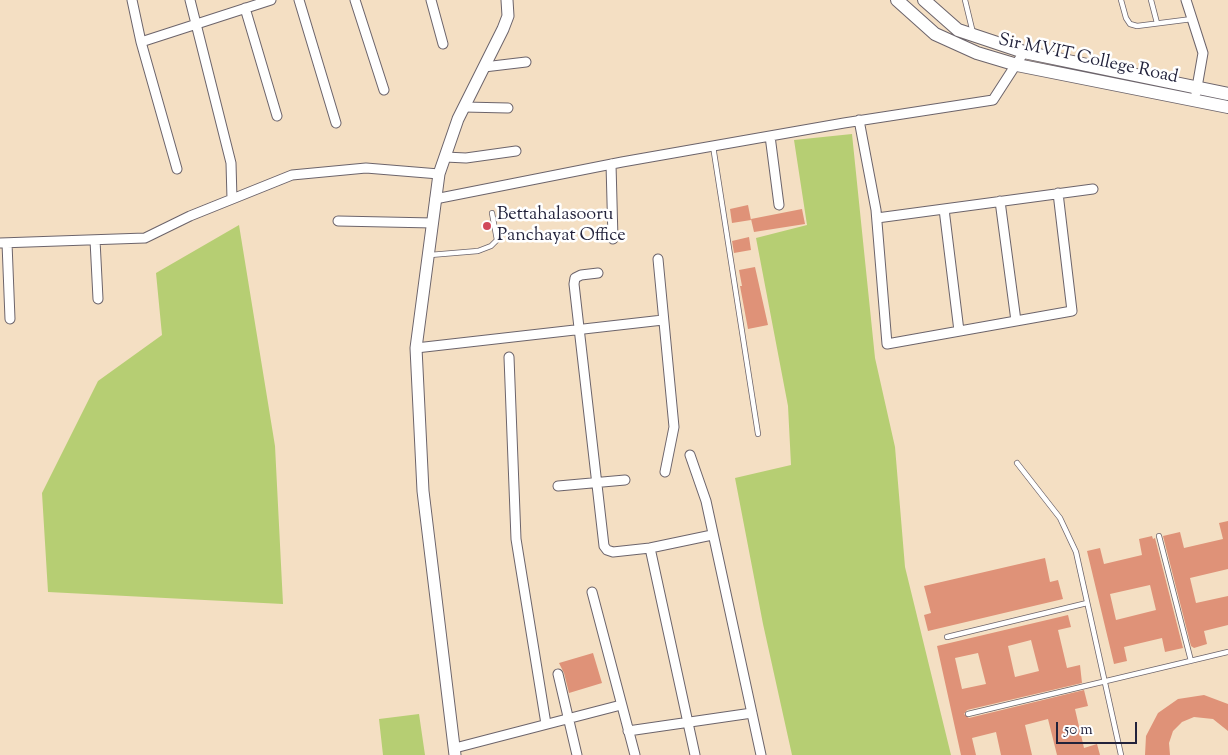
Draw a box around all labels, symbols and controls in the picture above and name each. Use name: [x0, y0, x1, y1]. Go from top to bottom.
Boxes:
street label: Sir MVIT College Road: [996, 30, 1180, 90]
place label: Bettahalasooru Panchayat Office: [497, 205, 626, 248]
marker: Bettahalasooru Panchayat Office: [481, 220, 493, 232]
scale bar: [1058, 712, 1139, 744]
text: 50 m: [1064, 720, 1093, 741]

